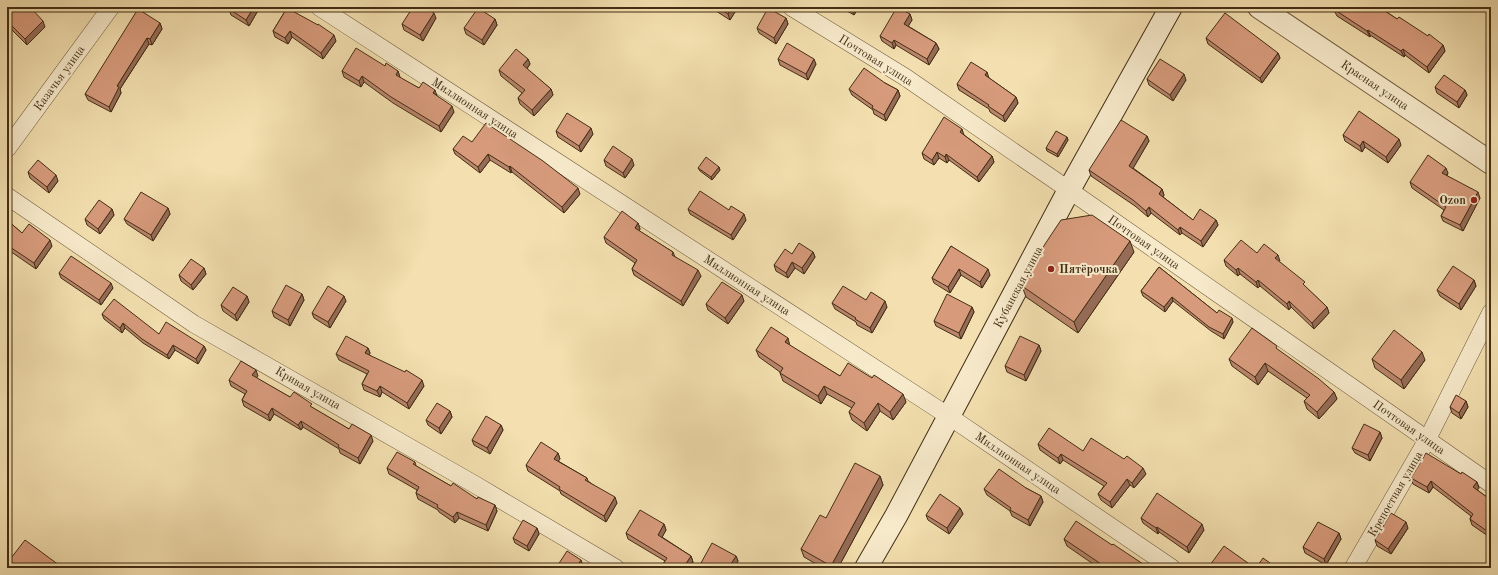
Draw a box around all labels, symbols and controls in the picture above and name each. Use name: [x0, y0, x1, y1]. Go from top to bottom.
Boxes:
street label: Почтовая улица: [836, 33, 915, 88]
street label: Казачья улица: [32, 44, 88, 114]
street label: Красная улица: [1338, 59, 1411, 113]
street label: Миллионная улица: [429, 76, 520, 141]
place label: Ozon: [1439, 195, 1466, 207]
marker: Ozon: [1469, 195, 1479, 205]
street label: Почтовая улица: [1105, 214, 1182, 272]
street label: Кубанская улица: [992, 244, 1046, 330]
street label: Миллионная улица: [701, 253, 792, 318]
marker: Пятёрочка: [1046, 264, 1056, 274]
place label: Пятёрочка: [1059, 264, 1118, 276]
street label: Кривая улица: [273, 365, 342, 412]
street label: Почтовая улица: [1370, 399, 1447, 457]
street label: Миллионная улица: [972, 431, 1062, 497]
street label: Крепостная улица: [1366, 450, 1425, 539]

